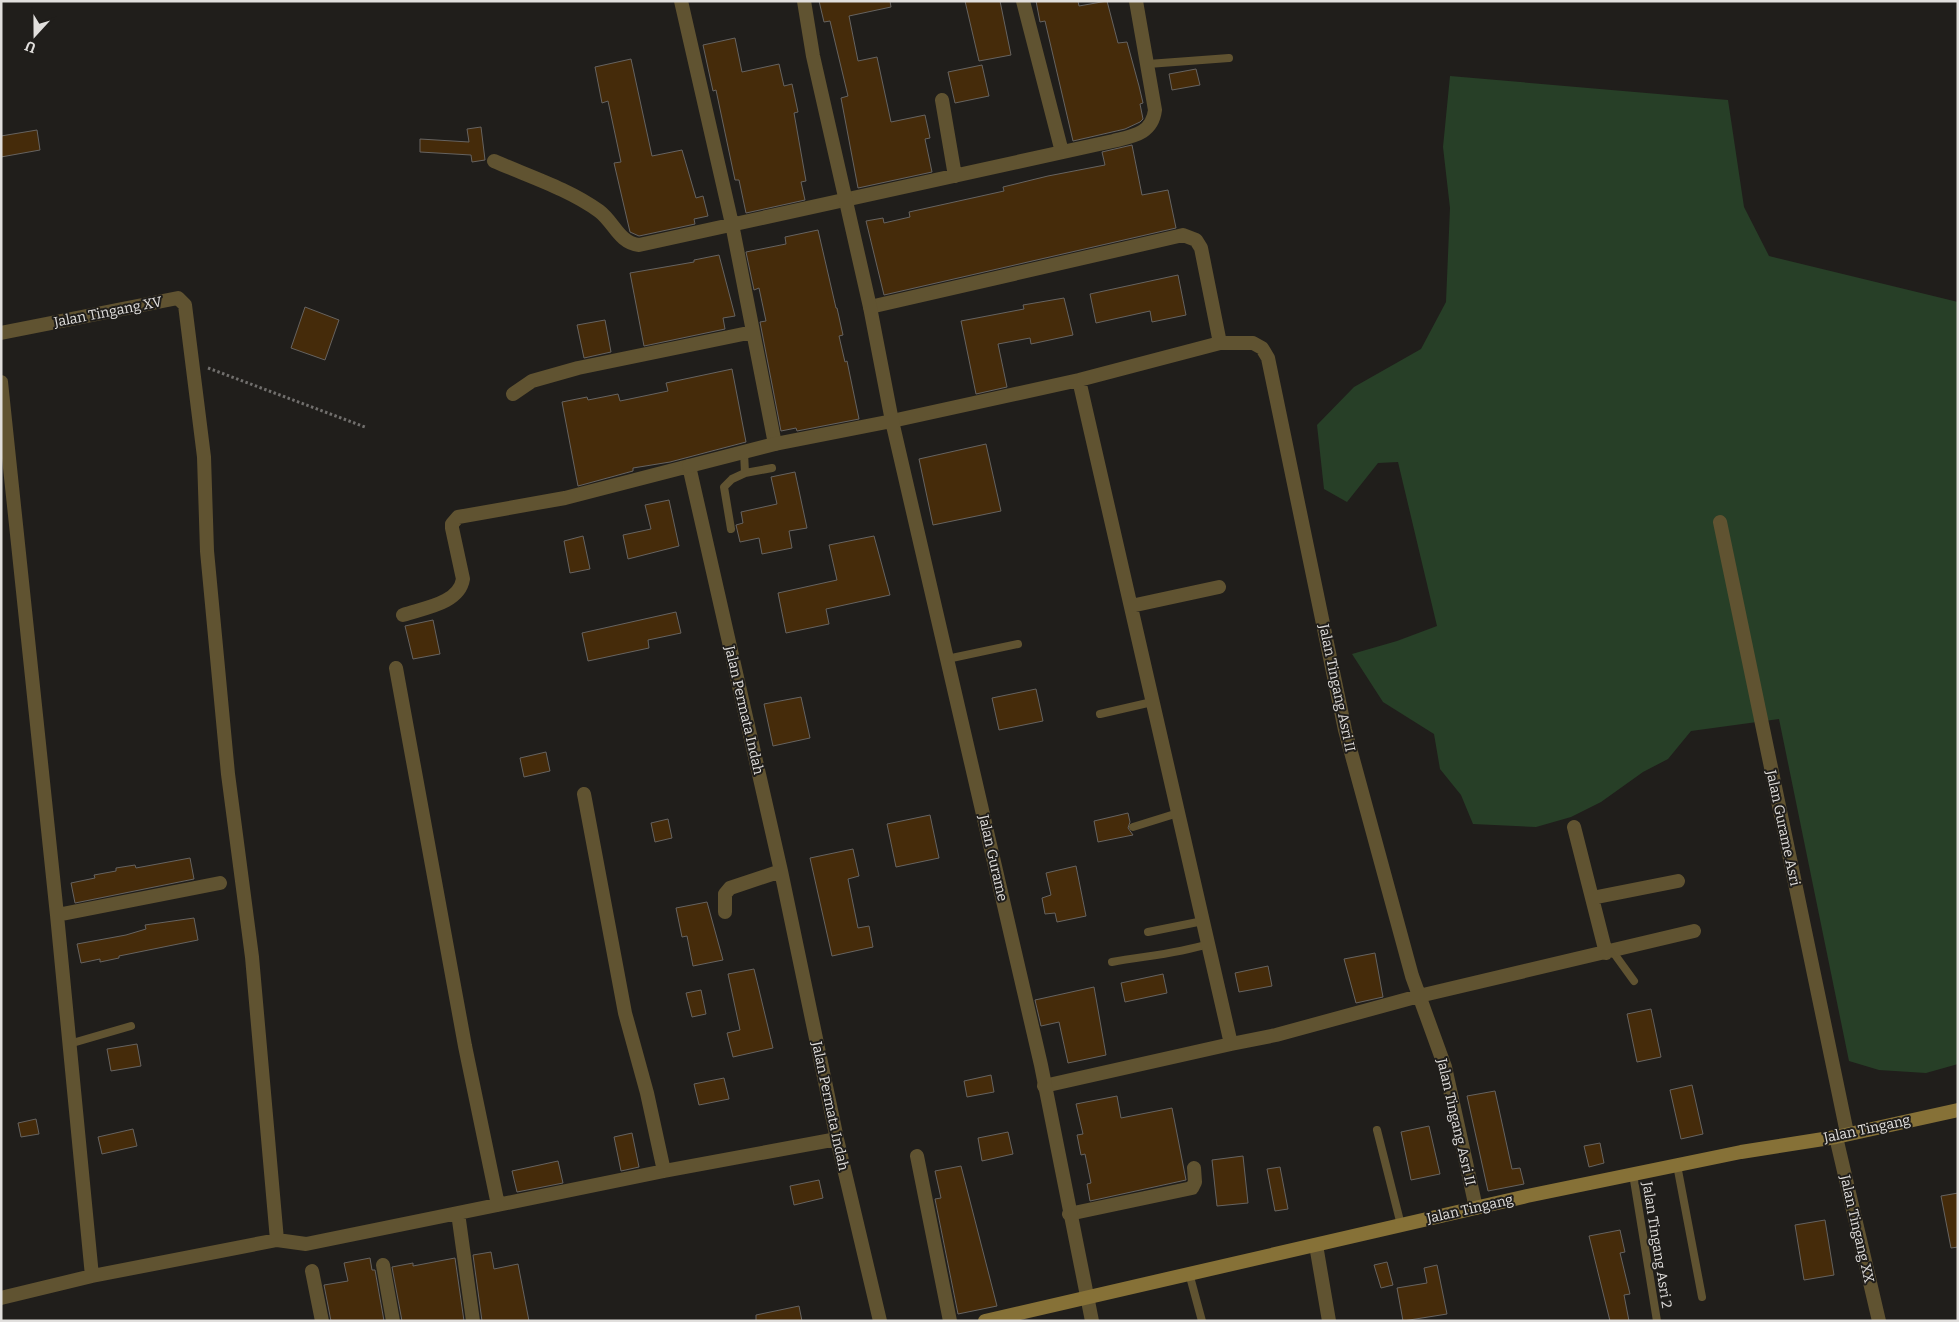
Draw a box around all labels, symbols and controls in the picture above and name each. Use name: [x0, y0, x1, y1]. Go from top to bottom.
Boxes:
north arrow: [10, 10, 60, 60]
text: U: [22, 37, 38, 56]
street label: Jalan Tingang XV: [51, 293, 164, 331]
street label: Jalan Tingang Asri II: [1315, 622, 1359, 753]
street label: Jalan Permata Indah: [721, 643, 767, 776]
street label: Jalan Gurame Asri: [1762, 768, 1804, 887]
street label: Jalan Gurame: [975, 812, 1011, 903]
street label: Jalan Permata Indah: [808, 1039, 852, 1172]
street label: Jalan Tingang Asri II: [1433, 1056, 1479, 1187]
street label: Jalan Tingang: [1821, 1111, 1912, 1147]
street label: Jalan Tingang XX: [1836, 1172, 1878, 1285]
street label: Jalan Tingang Asri 2: [1638, 1180, 1675, 1309]
street label: Jalan Tingang: [1424, 1191, 1515, 1227]

